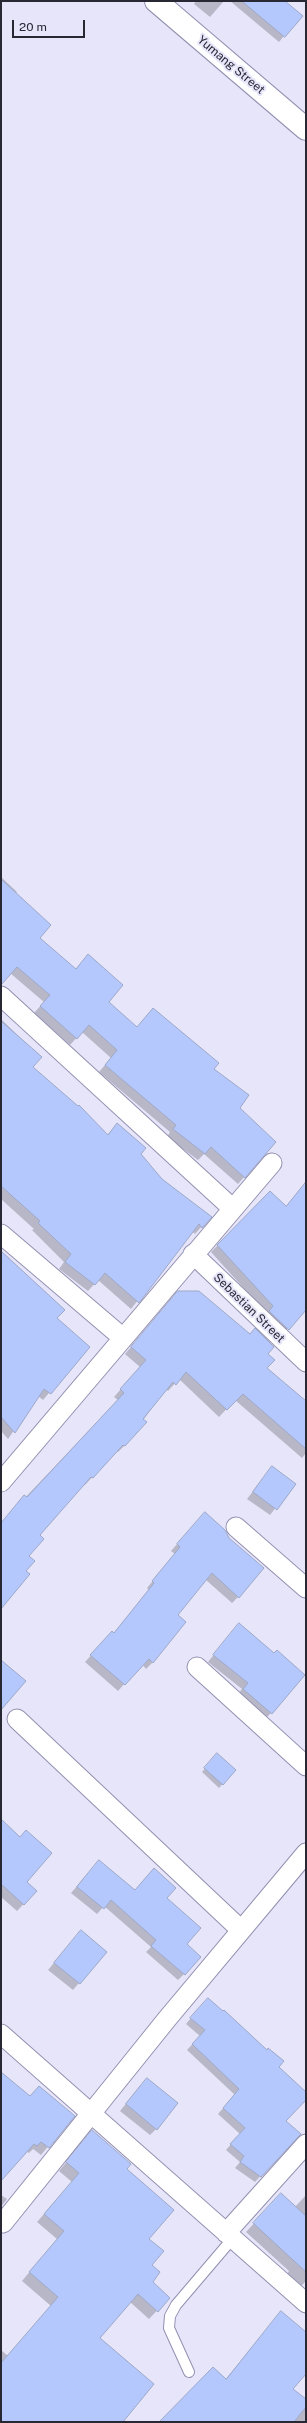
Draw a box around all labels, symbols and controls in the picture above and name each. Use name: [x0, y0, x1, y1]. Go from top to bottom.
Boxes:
scale bar: [14, 12, 87, 38]
text: 20 m: [19, 20, 47, 34]
street label: Yumang Street: [195, 33, 267, 97]
street label: Sebastian Street: [210, 1270, 288, 1346]

